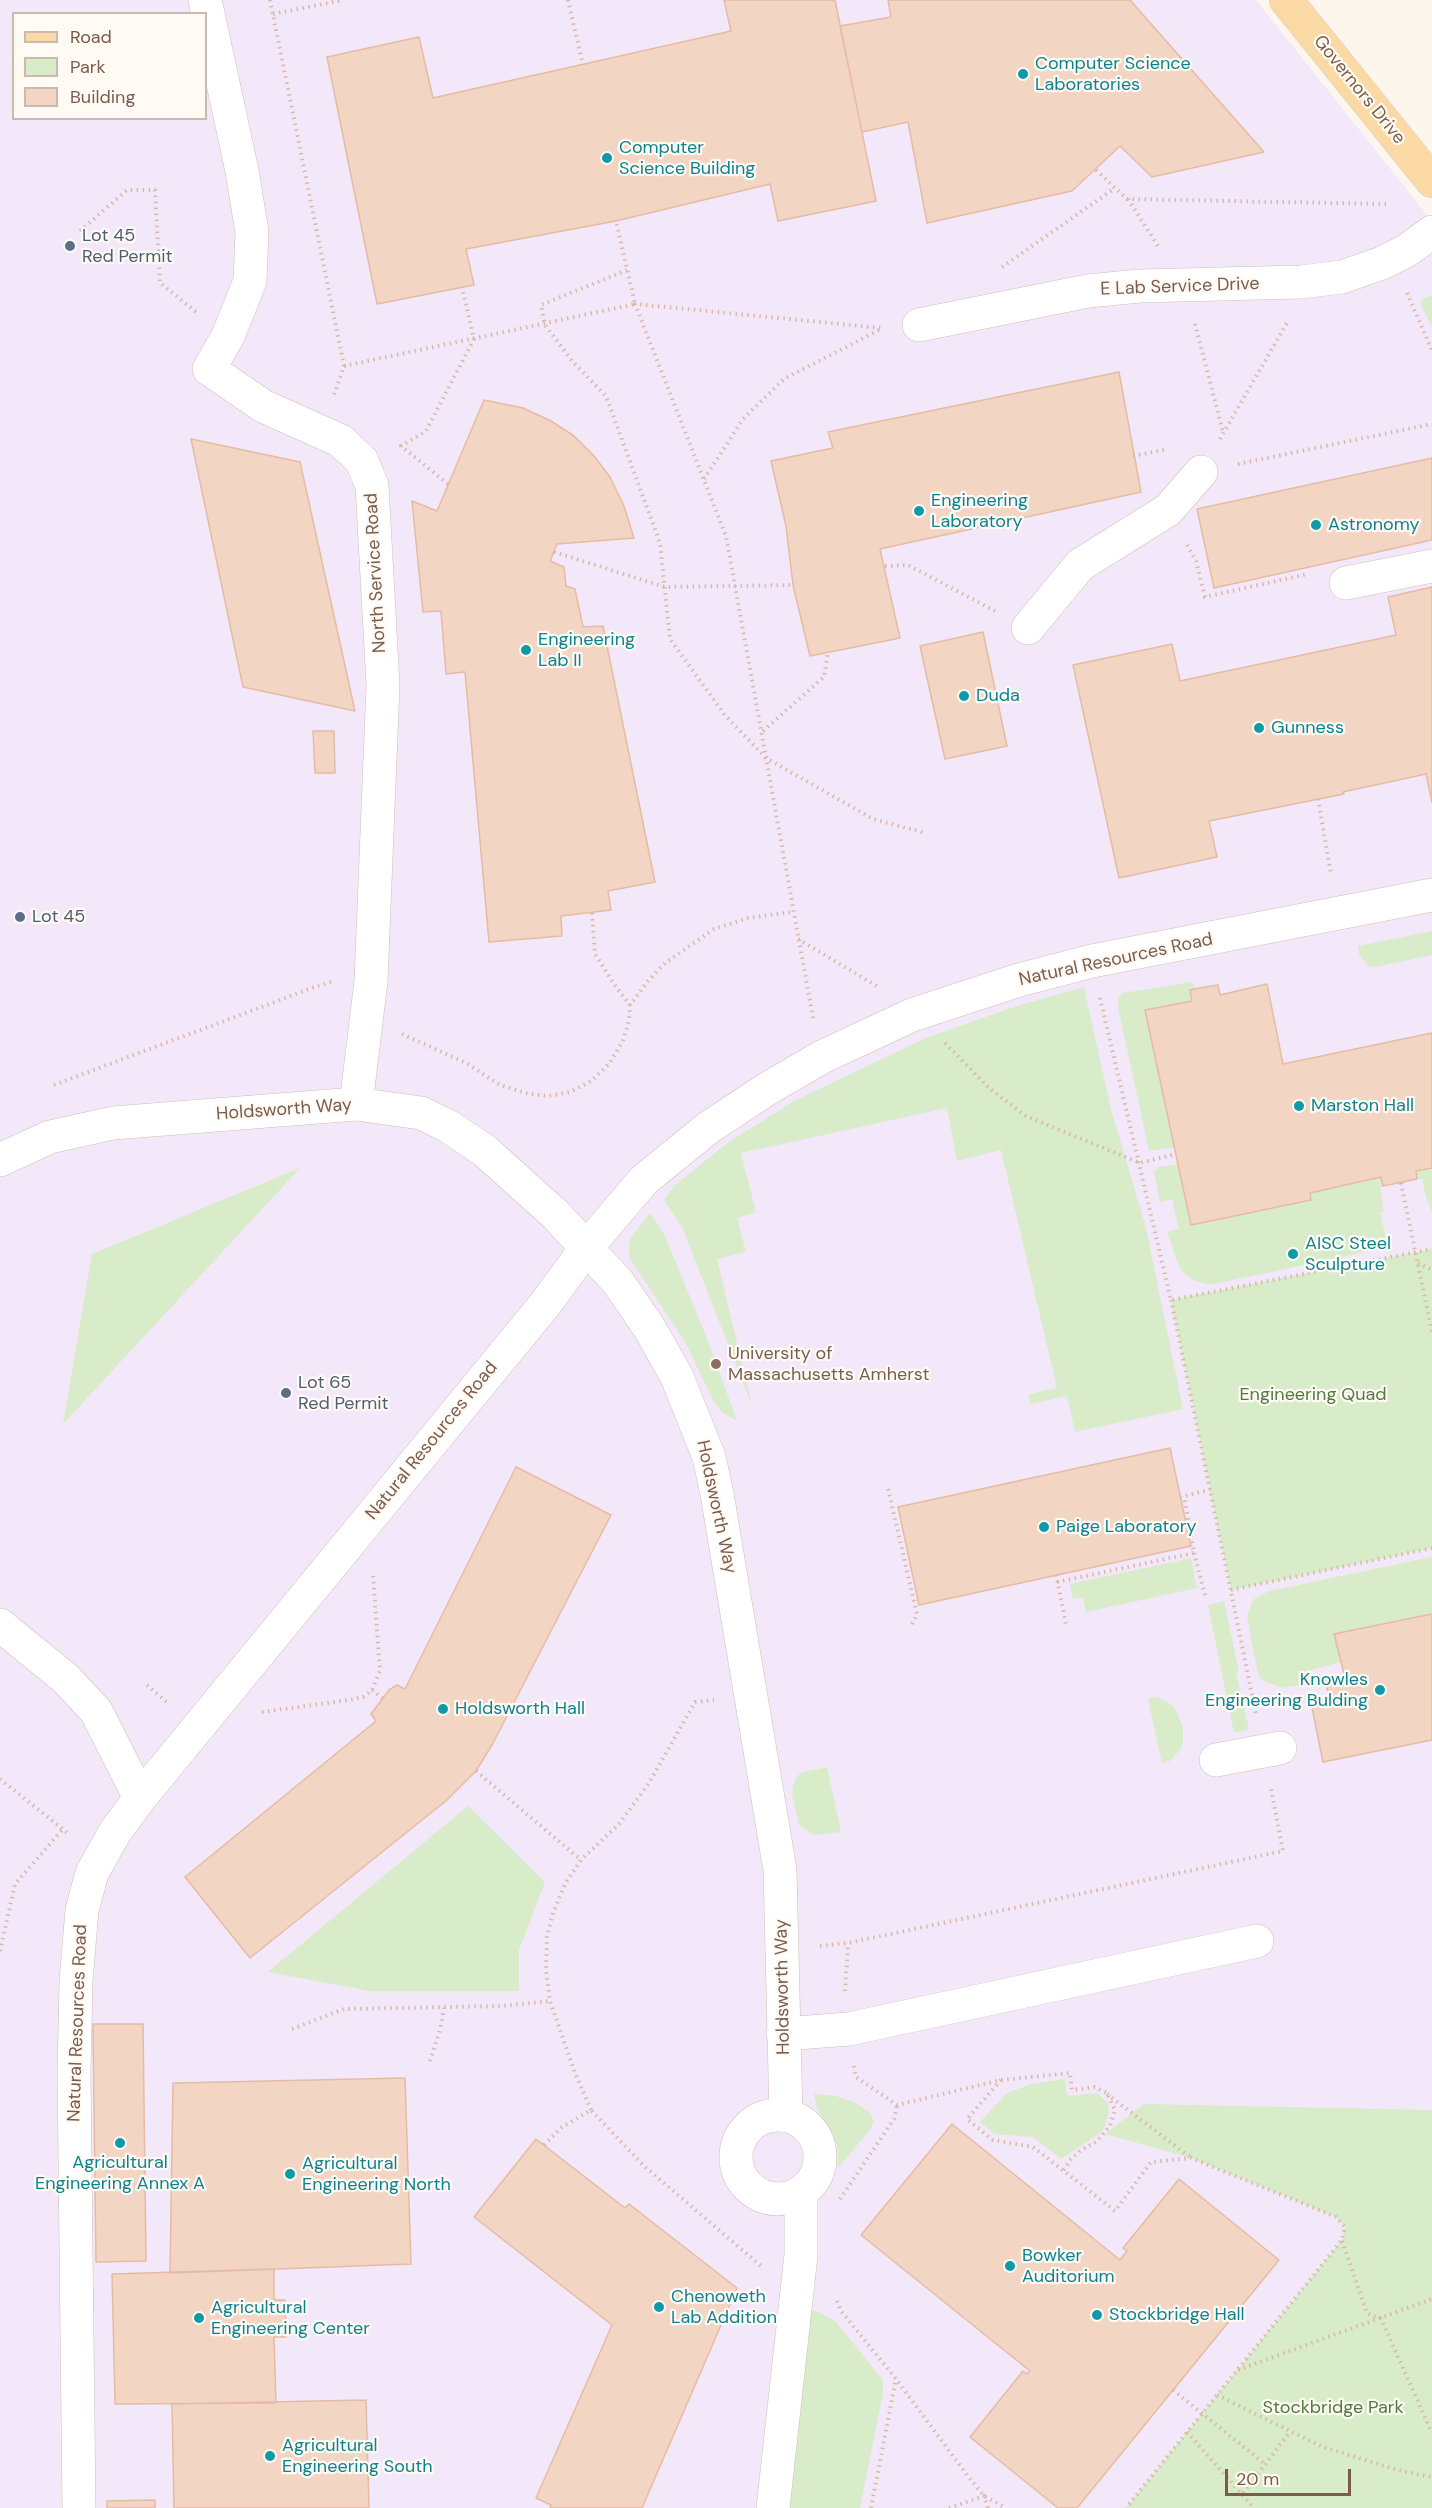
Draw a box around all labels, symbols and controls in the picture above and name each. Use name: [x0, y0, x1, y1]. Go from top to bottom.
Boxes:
legend: [12, 12, 207, 120]
text: Road: [70, 25, 112, 49]
street label: Governors Drive: [1308, 31, 1410, 149]
place label: Computer Science Laboratories: [1035, 53, 1191, 96]
text: Park: [70, 55, 106, 79]
marker: Computer Science Laboratories: [1016, 67, 1030, 81]
text: Building: [70, 85, 135, 109]
place label: Computer Science Building: [619, 137, 755, 180]
marker: Computer Science Building: [600, 151, 614, 165]
place label: Lot 45 Red Permit: [82, 225, 173, 268]
marker: Lot 45 Red Permit: [63, 239, 77, 253]
street label: E Lab Service Drive: [1100, 273, 1260, 301]
place label: Engineering Laboratory: [931, 490, 1028, 532]
street label: North Service Road: [361, 492, 391, 654]
marker: Engineering Laboratory: [912, 504, 926, 518]
place label: Astronomy: [1328, 514, 1419, 536]
marker: Astronomy: [1309, 518, 1323, 532]
place label: Engineering Lab II: [538, 629, 635, 672]
marker: Engineering Lab II: [519, 643, 533, 657]
place label: Duda: [976, 685, 1020, 707]
marker: Duda: [957, 689, 971, 703]
place label: Gunness: [1271, 717, 1344, 739]
marker: Gunness: [1252, 721, 1266, 735]
place label: Lot 45: [32, 906, 85, 928]
marker: Lot 45: [13, 910, 27, 924]
street label: Natural Resources Road: [1017, 929, 1215, 991]
street label: Holdsworth Way: [215, 1094, 353, 1126]
place label: Marston Hall: [1311, 1095, 1414, 1117]
marker: Marston Hall: [1292, 1099, 1306, 1113]
place label: AISC Steel Sculpture: [1305, 1233, 1391, 1276]
marker: AISC Steel Sculpture: [1286, 1247, 1300, 1261]
place label: University of Massachusetts Amherst: [728, 1343, 930, 1386]
street label: Natural Resources Road: [361, 1357, 503, 1525]
marker: University of Massachusetts Amherst: [709, 1357, 723, 1371]
place label: Lot 65 Red Permit: [298, 1372, 389, 1414]
park label: Engineering Quad: [1239, 1384, 1387, 1406]
marker: Lot 65 Red Permit: [279, 1386, 293, 1400]
street label: Holdsworth Way: [691, 1438, 741, 1576]
place label: Paige Laboratory: [1056, 1516, 1196, 1538]
marker: Paige Laboratory: [1037, 1520, 1051, 1534]
place label: Knowles Engineering Bulding: [1205, 1669, 1368, 1712]
marker: Knowles Engineering Bulding: [1373, 1683, 1387, 1697]
place label: Holdsworth Hall: [455, 1698, 585, 1720]
marker: Holdsworth Hall: [436, 1702, 450, 1716]
street label: Holdsworth Way: [771, 1919, 795, 2055]
street label: Natural Resources Road: [64, 1924, 92, 2122]
marker: Agricultural Engineering Annex A: [113, 2136, 127, 2150]
place label: Agricultural Engineering Annex A: [35, 2152, 205, 2194]
place label: Agricultural Engineering North: [302, 2153, 451, 2196]
marker: Agricultural Engineering North: [283, 2167, 297, 2181]
place label: Bowker Auditorium: [1022, 2245, 1114, 2288]
marker: Bowker Auditorium: [1003, 2259, 1017, 2273]
place label: Chenoweth Lab Addition: [671, 2286, 777, 2328]
place label: Agricultural Engineering Center: [211, 2297, 370, 2340]
marker: Chenoweth Lab Addition: [652, 2300, 666, 2314]
place label: Stockbridge Hall: [1109, 2304, 1245, 2326]
marker: Stockbridge Hall: [1090, 2308, 1104, 2322]
marker: Agricultural Engineering Center: [192, 2311, 206, 2325]
park label: Stockbridge Park: [1262, 2397, 1404, 2419]
place label: Agricultural Engineering South: [282, 2435, 433, 2478]
marker: Agricultural Engineering South: [263, 2449, 277, 2463]
scale bar: [1228, 2457, 1354, 2495]
text: 20 m: [1236, 2467, 1279, 2491]

